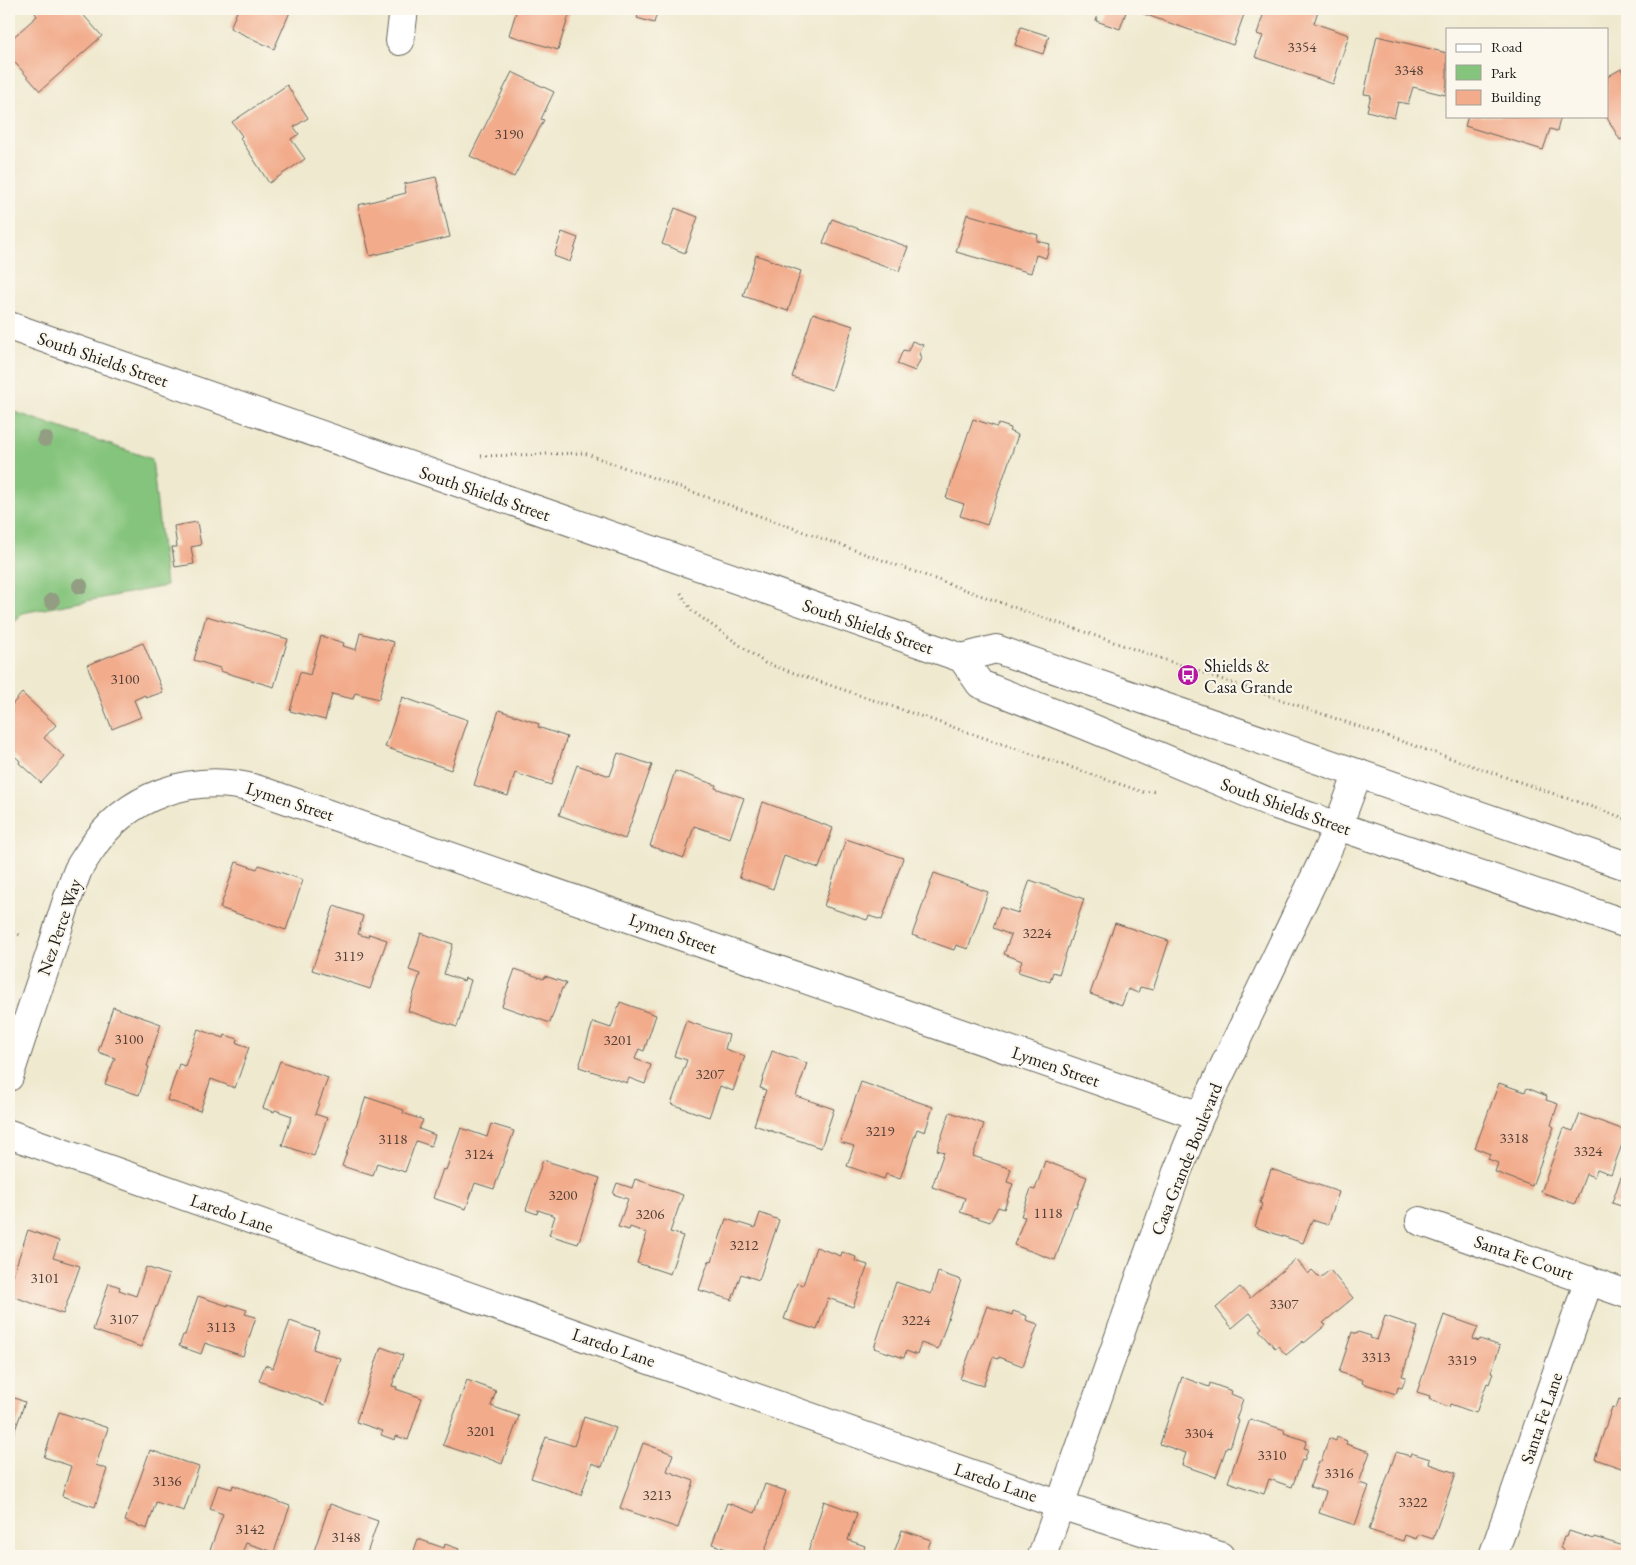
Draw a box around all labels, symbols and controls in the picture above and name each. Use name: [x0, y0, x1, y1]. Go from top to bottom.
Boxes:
legend: [1446, 28, 1608, 118]
house number: 3354: [1288, 37, 1317, 56]
text: Road: [1491, 37, 1523, 56]
house number: 3348: [1395, 60, 1423, 79]
text: Park: [1491, 63, 1518, 82]
text: Building: [1491, 87, 1541, 106]
house number: 3190: [495, 124, 523, 143]
street label: South Shields Street: [35, 326, 172, 392]
street label: South Shields Street: [417, 460, 554, 526]
street label: South Shields Street: [800, 593, 937, 659]
place label: Shields & Casa Grande: [1204, 654, 1293, 698]
bus stop icon: Shields & Casa Grande: [1176, 663, 1200, 687]
house number: 3100: [111, 669, 139, 688]
street label: South Shields Street: [1218, 772, 1355, 840]
street label: Lymen Street: [243, 776, 337, 826]
street label: Nez Perce Way: [32, 875, 86, 978]
street label: Lymen Street: [626, 907, 720, 959]
house number: 3224: [1023, 923, 1052, 942]
house number: 3119: [335, 946, 363, 965]
house number: 3100: [115, 1029, 143, 1048]
house number: 3201: [604, 1030, 632, 1049]
street label: Lymen Street: [1009, 1040, 1103, 1092]
house number: 3207: [696, 1064, 725, 1083]
street label: Casa Grande Boulevard: [1145, 1079, 1227, 1239]
house number: 3219: [866, 1121, 894, 1140]
house number: 3318: [1500, 1128, 1528, 1147]
house number: 3118: [379, 1129, 407, 1148]
house number: 3324: [1574, 1141, 1603, 1160]
house number: 3124: [465, 1144, 494, 1163]
house number: 3200: [549, 1185, 577, 1204]
street label: Laredo Lane: [187, 1188, 277, 1238]
house number: 1118: [1034, 1203, 1062, 1222]
house number: 3206: [636, 1204, 664, 1223]
street label: Santa Fe Court: [1471, 1229, 1577, 1285]
house number: 3212: [730, 1235, 759, 1254]
house number: 3101: [31, 1268, 59, 1287]
house number: 3307: [1270, 1294, 1299, 1313]
house number: 3107: [110, 1309, 139, 1328]
house number: 3224: [902, 1310, 931, 1329]
house number: 3113: [207, 1317, 235, 1336]
street label: Laredo Lane: [569, 1322, 659, 1372]
house number: 3313: [1362, 1347, 1390, 1366]
house number: 3319: [1448, 1350, 1476, 1369]
street label: Santa Fe Lane: [1515, 1369, 1567, 1467]
house number: 3201: [467, 1421, 495, 1440]
house number: 3304: [1185, 1423, 1214, 1442]
house number: 3310: [1258, 1445, 1286, 1464]
street label: Laredo Lane: [951, 1457, 1041, 1507]
house number: 3316: [1325, 1463, 1353, 1482]
house number: 3136: [153, 1471, 181, 1490]
house number: 3213: [643, 1485, 671, 1504]
house number: 3322: [1399, 1492, 1428, 1511]
house number: 3142: [236, 1519, 265, 1538]
house number: 3148: [332, 1527, 360, 1546]

